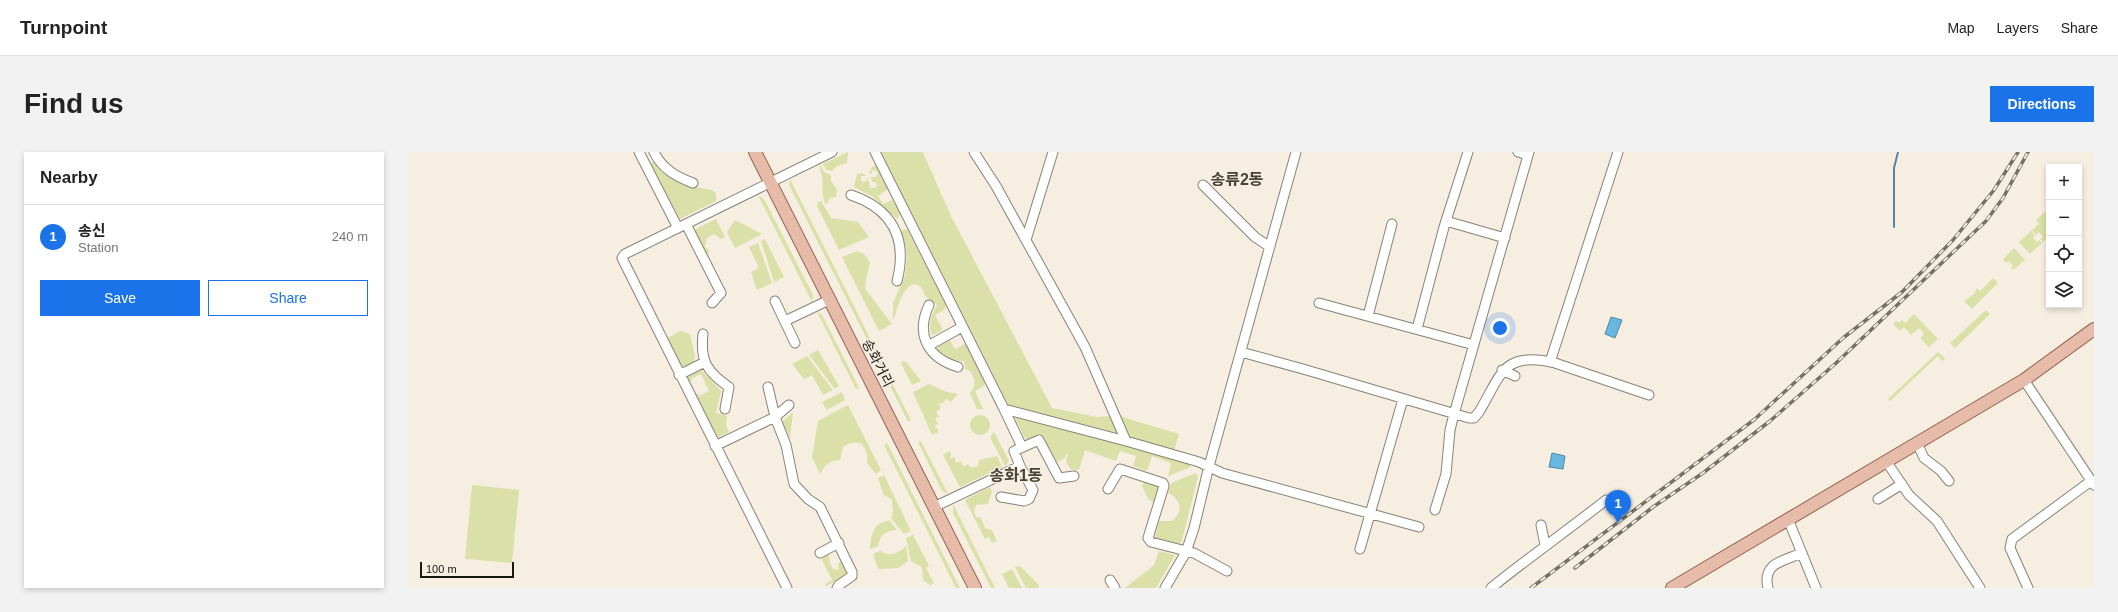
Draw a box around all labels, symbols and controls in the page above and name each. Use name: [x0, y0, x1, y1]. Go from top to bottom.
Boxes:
text: Turnpoint: [20, 17, 107, 38]
text: Map: [1947, 20, 1975, 36]
text: Layers: [1997, 20, 2039, 36]
text: Share: [2061, 20, 2098, 36]
button: Directions: [1990, 86, 2094, 122]
text: Find us: [24, 88, 124, 119]
map controls: [2046, 164, 2082, 308]
button: +: [2046, 164, 2082, 200]
text: Nearby: [40, 168, 98, 187]
district label: 송류2동: [1210, 171, 1264, 188]
button: −: [2046, 200, 2082, 236]
text: 송신: [78, 222, 106, 239]
text: 1: [49, 229, 57, 244]
text: 240 m: [332, 229, 368, 244]
button: locate: [2046, 236, 2082, 272]
text: Station: [78, 240, 118, 255]
button: layers: [2046, 272, 2082, 308]
button: Save: [40, 280, 200, 316]
button: Share: [208, 280, 368, 316]
your location: [1490, 318, 1510, 338]
street label: 송화거리: [859, 336, 897, 390]
district label: 송화1동: [989, 467, 1043, 484]
pin: 1: [1605, 490, 1631, 523]
scale bar: [420, 560, 514, 579]
text: 100 m: [426, 563, 457, 575]

